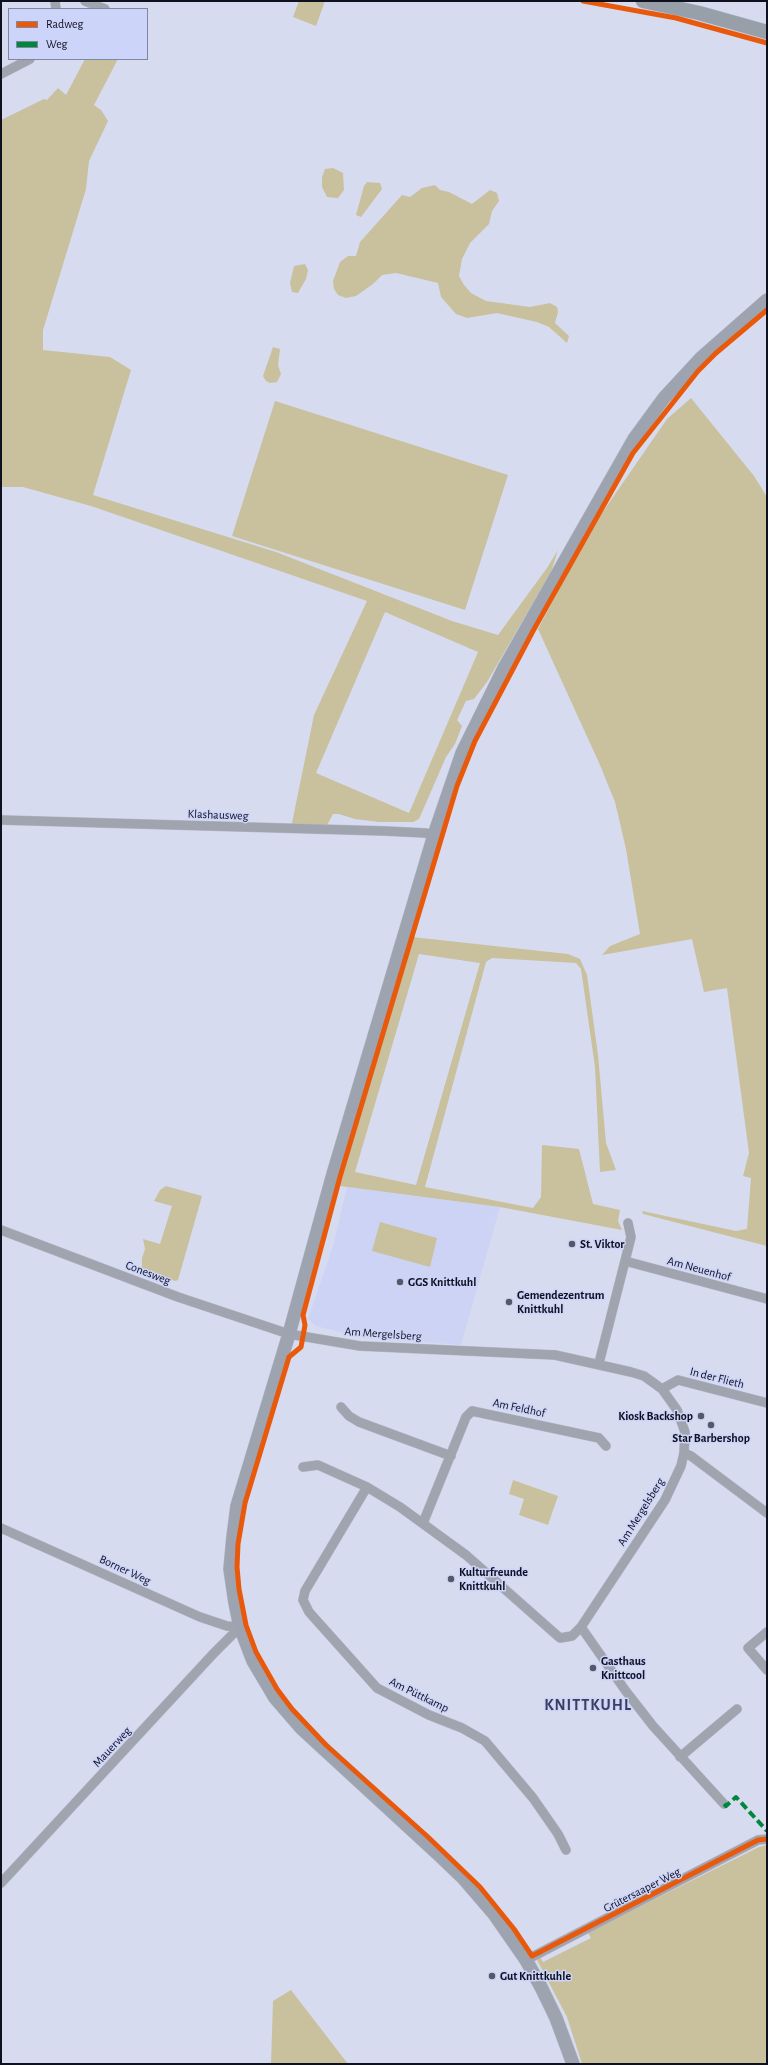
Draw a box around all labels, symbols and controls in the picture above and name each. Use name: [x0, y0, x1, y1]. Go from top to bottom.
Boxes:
legend: [8, 8, 148, 60]
text: Radweg: [46, 18, 83, 30]
text: Weg: [46, 38, 67, 50]
street label: Klashausweg: [187, 807, 249, 823]
place label: St. Viktor: [580, 1237, 625, 1251]
marker: St. Viktor: [567, 1239, 577, 1249]
street label: Am Neuenhof: [666, 1254, 732, 1284]
street label: Conesweg: [123, 1258, 173, 1288]
place label: GGS Knittkuhl: [408, 1275, 476, 1289]
marker: GGS Knittkuhl: [395, 1277, 405, 1287]
place label: Gemendezentrum Knittkuhl: [517, 1288, 604, 1316]
marker: Gemendezentrum Knittkuhl: [504, 1297, 514, 1307]
street label: Am Mergelsberg: [344, 1324, 422, 1344]
street label: In der Flieth: [688, 1364, 746, 1392]
street label: Am Feldhof: [491, 1395, 547, 1421]
place label: Kiosk Backshop: [618, 1409, 693, 1423]
marker: Kiosk Backshop: [696, 1411, 706, 1421]
marker: Star Barbershop: [706, 1420, 716, 1430]
place label: Star Barbershop: [672, 1431, 750, 1445]
street label: Am Mergelsberg: [614, 1475, 668, 1549]
street label: Borner Weg: [97, 1552, 153, 1588]
place label: Kulturfreunde Knittkuhl: [459, 1565, 528, 1593]
marker: Kulturfreunde Knittkuhl: [446, 1574, 456, 1584]
place label: Gasthaus Knittcool: [601, 1654, 646, 1682]
marker: Gasthaus Knittcool: [588, 1663, 598, 1673]
street label: Am Püttkamp: [387, 1674, 451, 1716]
district label: KNITTKUHL: [544, 1695, 632, 1715]
street label: Mauerweg: [90, 1724, 134, 1770]
street label: Grütersaaper Weg: [601, 1864, 683, 1916]
place label: Gut Knittkuhle: [500, 1969, 571, 1983]
marker: Gut Knittkuhle: [487, 1971, 497, 1981]

